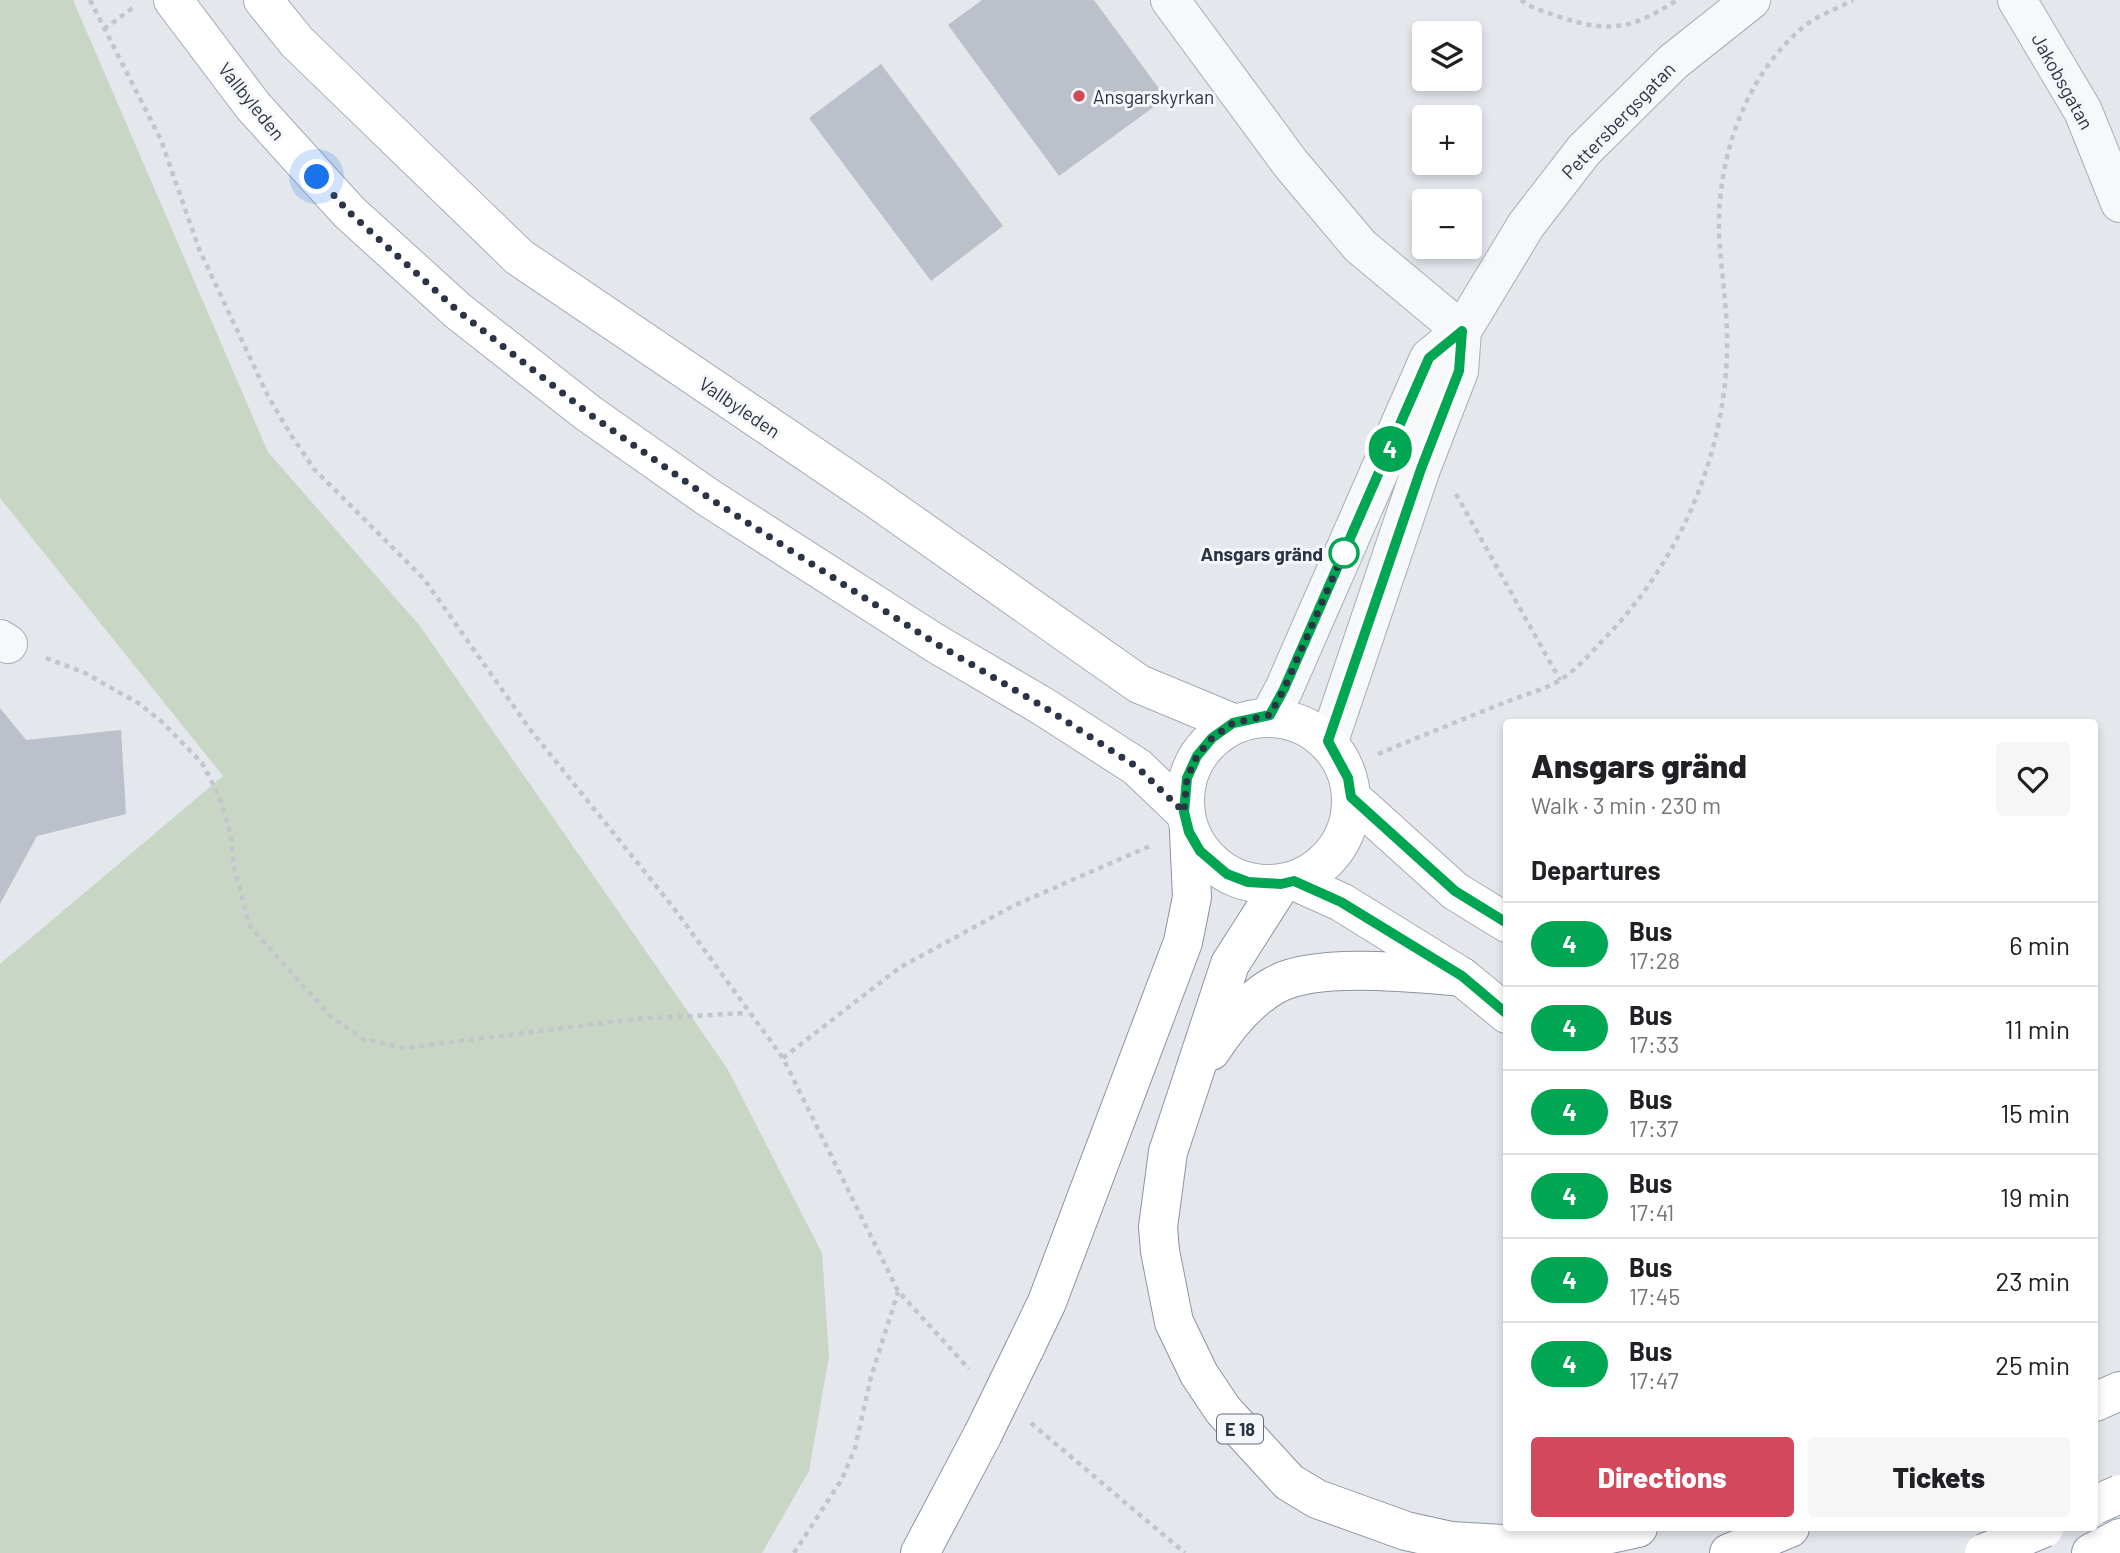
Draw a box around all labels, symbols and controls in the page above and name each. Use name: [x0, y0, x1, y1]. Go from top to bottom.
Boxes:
map controls: [1412, 21, 1482, 259]
button: layers: [1412, 21, 1482, 91]
street label: Jakobsgatan: [2027, 29, 2099, 133]
street label: Pettersbergsgatan: [1556, 57, 1680, 183]
street label: Vallbyleden: [214, 58, 290, 144]
place label: Ansgarskyrkan: [1093, 85, 1214, 108]
marker: Ansgarskyrkan: [1071, 88, 1087, 104]
button: +: [1412, 105, 1482, 175]
your location: [299, 159, 334, 194]
button: −: [1412, 189, 1482, 259]
street label: Vallbyleden: [695, 371, 785, 443]
line badge: 4: [1367, 426, 1413, 472]
text: 4: [1383, 434, 1397, 463]
marker: Ansgars gränd: [1329, 538, 1359, 568]
place label: Ansgars gränd: [1200, 542, 1323, 565]
button: heart: [1996, 742, 2070, 816]
text: Ansgars gränd: [1531, 745, 1747, 785]
text: Walk · 3 min · 230 m: [1531, 791, 1721, 819]
text: Departures: [1531, 854, 1661, 885]
text: Bus: [1629, 915, 1672, 946]
text: 4: [1562, 929, 1577, 958]
text: 6 min: [2009, 929, 2070, 960]
text: 17:28: [1629, 946, 1680, 974]
text: Bus: [1629, 999, 1672, 1030]
text: 4: [1562, 1013, 1577, 1042]
text: 11 min: [2004, 1013, 2070, 1044]
text: 17:33: [1629, 1030, 1679, 1058]
text: Bus: [1629, 1083, 1672, 1114]
text: 4: [1562, 1097, 1577, 1126]
text: 15 min: [2000, 1097, 2070, 1128]
text: 17:37: [1629, 1114, 1678, 1142]
text: Bus: [1629, 1167, 1672, 1198]
text: 4: [1562, 1181, 1577, 1210]
text: 19 min: [2000, 1181, 2070, 1212]
text: 17:41: [1629, 1198, 1674, 1226]
text: Bus: [1629, 1251, 1672, 1282]
text: 4: [1562, 1265, 1577, 1294]
text: 23 min: [1995, 1265, 2070, 1296]
text: 17:45: [1629, 1282, 1680, 1310]
text: Bus: [1629, 1335, 1672, 1366]
text: 4: [1562, 1349, 1577, 1378]
text: 25 min: [1995, 1349, 2070, 1380]
text: 17:47: [1629, 1366, 1679, 1394]
road number: E 18: [1217, 1414, 1263, 1444]
button: Directions: [1531, 1437, 1794, 1517]
button: Tickets: [1808, 1437, 2070, 1517]

